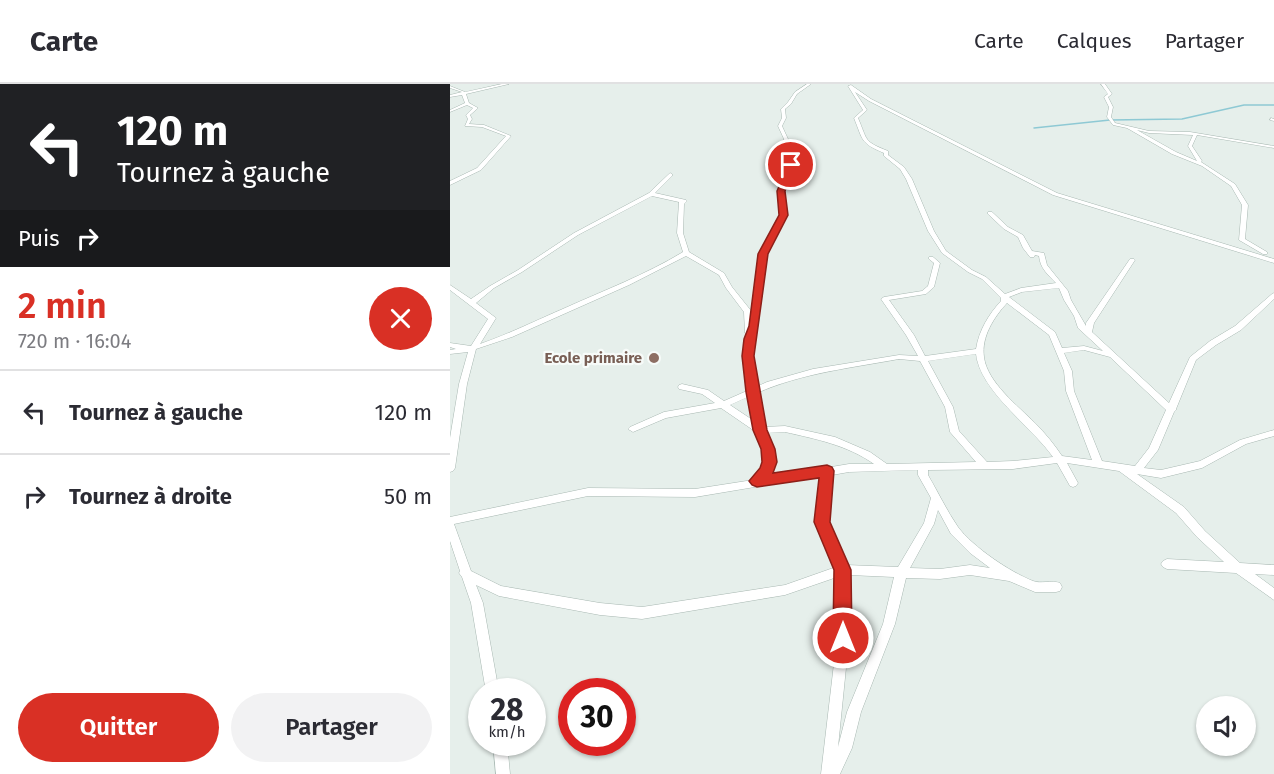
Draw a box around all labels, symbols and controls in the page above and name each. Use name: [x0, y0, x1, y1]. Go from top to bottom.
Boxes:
text: Carte: [30, 25, 98, 58]
text: Carte: [974, 28, 1024, 54]
text: Calques: [1057, 28, 1132, 54]
text: Partager: [1165, 28, 1244, 54]
text: 120 m: [117, 106, 228, 156]
icon: left: [18, 108, 96, 186]
pin: [765, 139, 816, 190]
icon: arrive: [774, 148, 807, 181]
text: Tournez à gauche: [117, 157, 330, 189]
icon: right: [71, 222, 104, 255]
text: Puis: [18, 225, 59, 252]
text: 2 min: [18, 284, 107, 328]
button: close: [369, 287, 432, 350]
text: 720 m · 16:04: [18, 329, 131, 353]
place label: Ecole primaire: [544, 349, 642, 367]
marker: Ecole primaire: [647, 351, 661, 365]
icon: left: [18, 396, 51, 429]
text: Tournez à gauche: [69, 399, 243, 426]
text: 120 m: [375, 399, 432, 426]
icon: right: [18, 480, 51, 513]
text: Tournez à droite: [69, 483, 232, 510]
text: 50 m: [384, 483, 432, 510]
position arrow: [811, 606, 875, 670]
speed limit sign: 30: [558, 678, 636, 756]
text: 28: [491, 692, 523, 728]
button: Quitter: [18, 693, 219, 762]
button: Partager: [231, 693, 432, 762]
map controls: [1196, 696, 1256, 756]
button: sound: [1196, 696, 1256, 756]
text: km/h: [488, 723, 526, 741]

